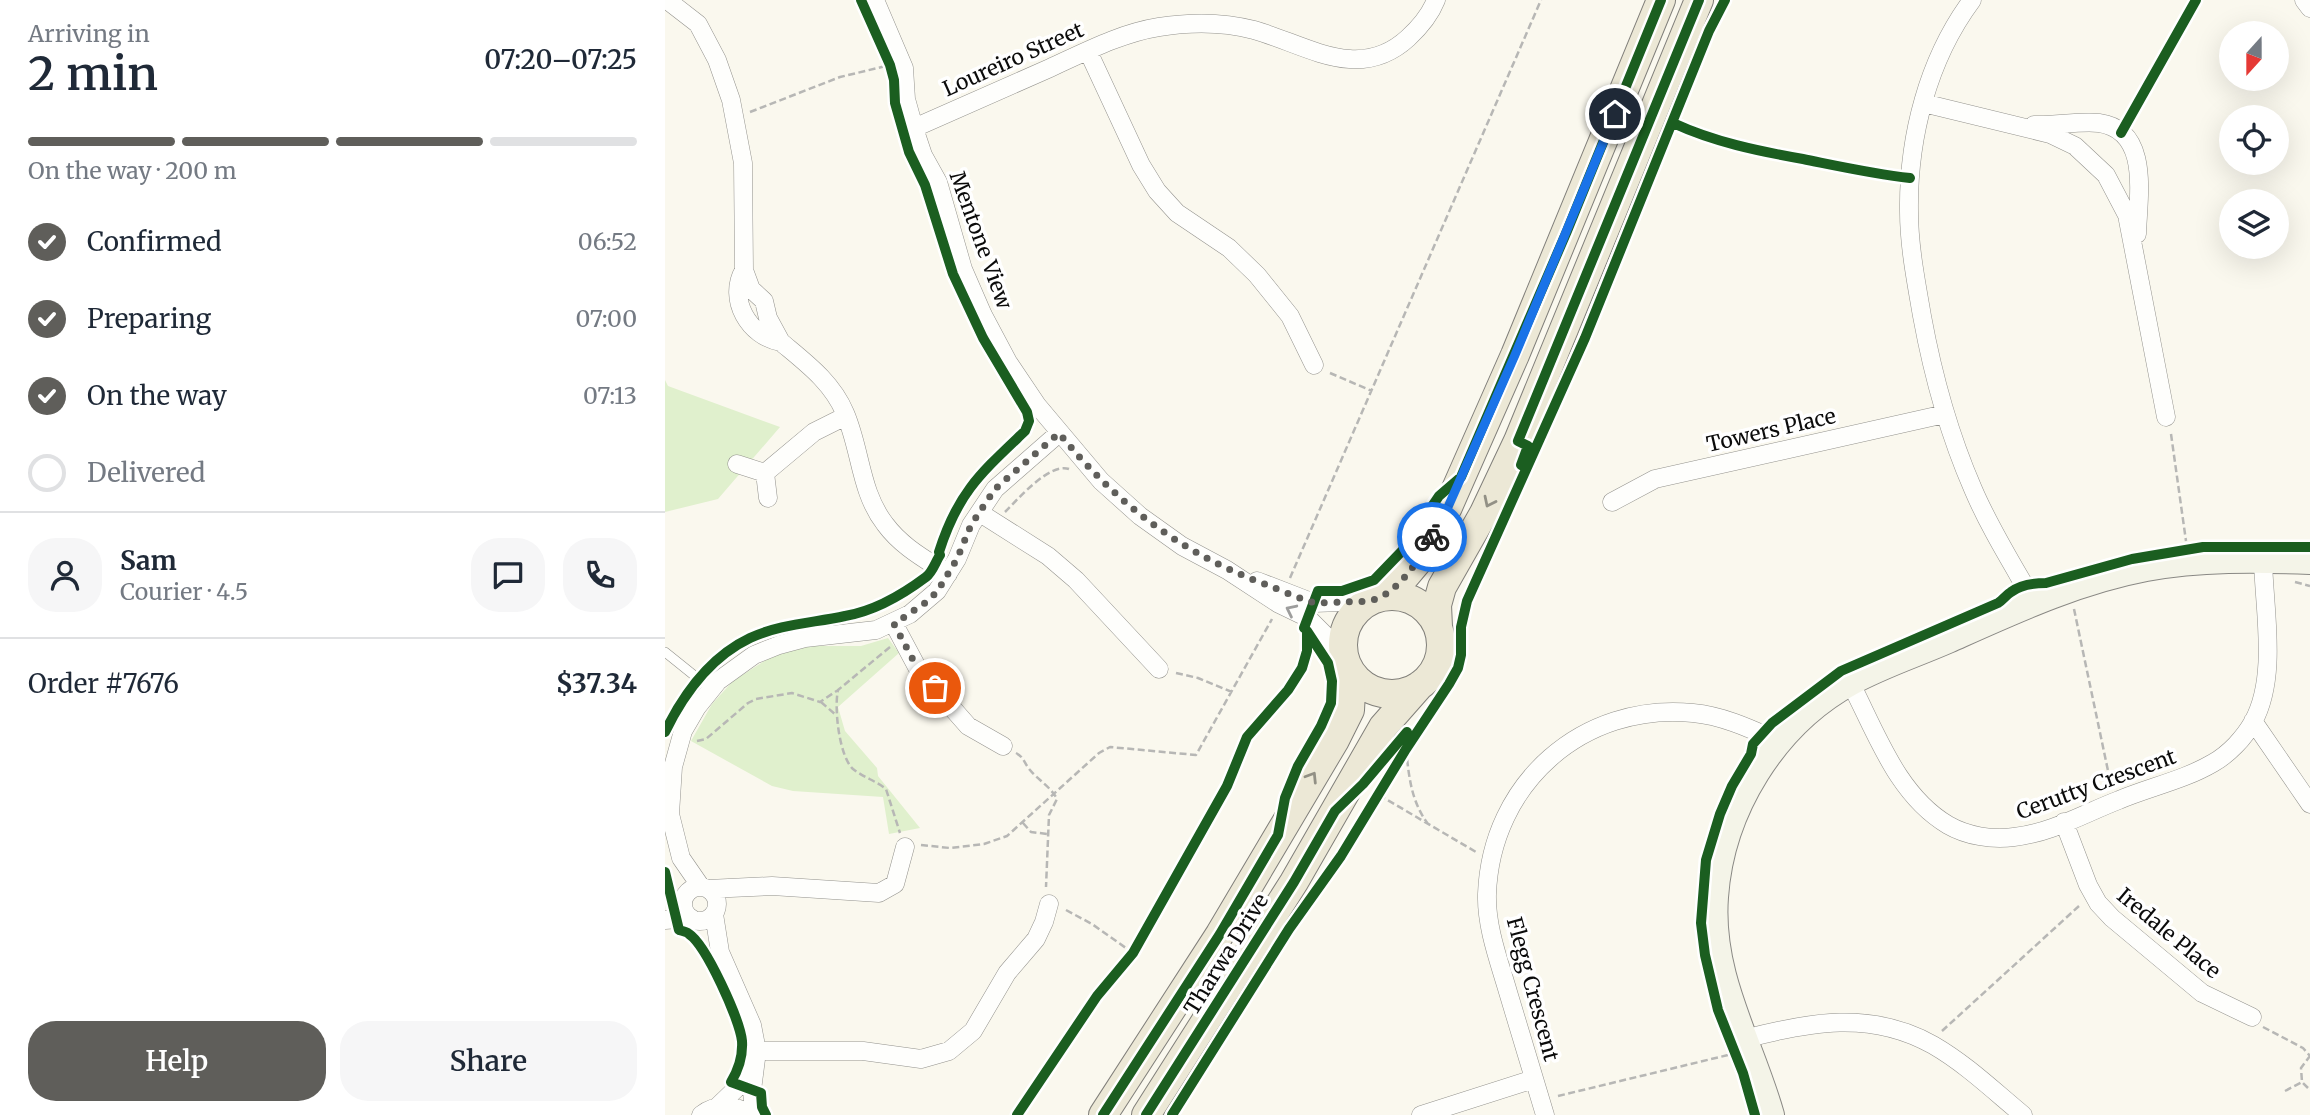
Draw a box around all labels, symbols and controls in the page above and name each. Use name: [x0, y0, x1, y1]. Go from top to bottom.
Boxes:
street label: Loureiro Street: [938, 16, 1088, 102]
text: Arriving in: [28, 19, 150, 48]
north arrow: [2219, 21, 2289, 91]
map controls: [2219, 21, 2289, 259]
text: 07:20–07:25: [484, 43, 637, 76]
text: 2 min: [28, 45, 158, 103]
pin: [1585, 84, 1645, 144]
icon: home: [1596, 95, 1634, 133]
button: locate: [2219, 105, 2289, 175]
text: On the way · 200 m: [28, 156, 237, 185]
street label: Mentone View: [944, 167, 1018, 313]
button: layers: [2219, 189, 2289, 259]
icon: check: [28, 223, 66, 261]
text: Confirmed: [87, 225, 222, 258]
text: 06:52: [578, 227, 637, 256]
icon: check: [28, 300, 66, 338]
text: Preparing: [87, 302, 211, 335]
text: 07:00: [576, 304, 637, 333]
icon: check: [28, 377, 66, 415]
text: On the way: [87, 379, 227, 412]
text: 07:13: [583, 381, 637, 410]
street label: Towers Place: [1704, 402, 1838, 458]
text: Delivered: [87, 456, 206, 489]
one-way arrow: [1483, 495, 1497, 507]
courier: [1397, 502, 1467, 572]
icon: bike: [1413, 518, 1451, 556]
button: person: [28, 538, 102, 612]
button: chat: [471, 538, 545, 612]
button: phone: [563, 538, 637, 612]
text: Sam: [120, 544, 177, 577]
text: Courier · 4.5: [120, 577, 248, 606]
one-way arrow: [1286, 604, 1298, 618]
pin: [905, 658, 965, 718]
text: Order #7676: [28, 667, 179, 700]
text: $37.34: [556, 667, 637, 700]
icon: bag: [916, 669, 954, 707]
street label: Cerutty Crescent: [2013, 743, 2179, 825]
one-way arrow: [1304, 771, 1317, 784]
street label: Iredale Place: [2112, 882, 2226, 984]
street label: Tharwa Drive: [1178, 888, 1274, 1020]
street label: Flegg Crescent: [1501, 914, 1565, 1064]
button: Help: [28, 1021, 326, 1101]
button: Share: [340, 1021, 637, 1101]

